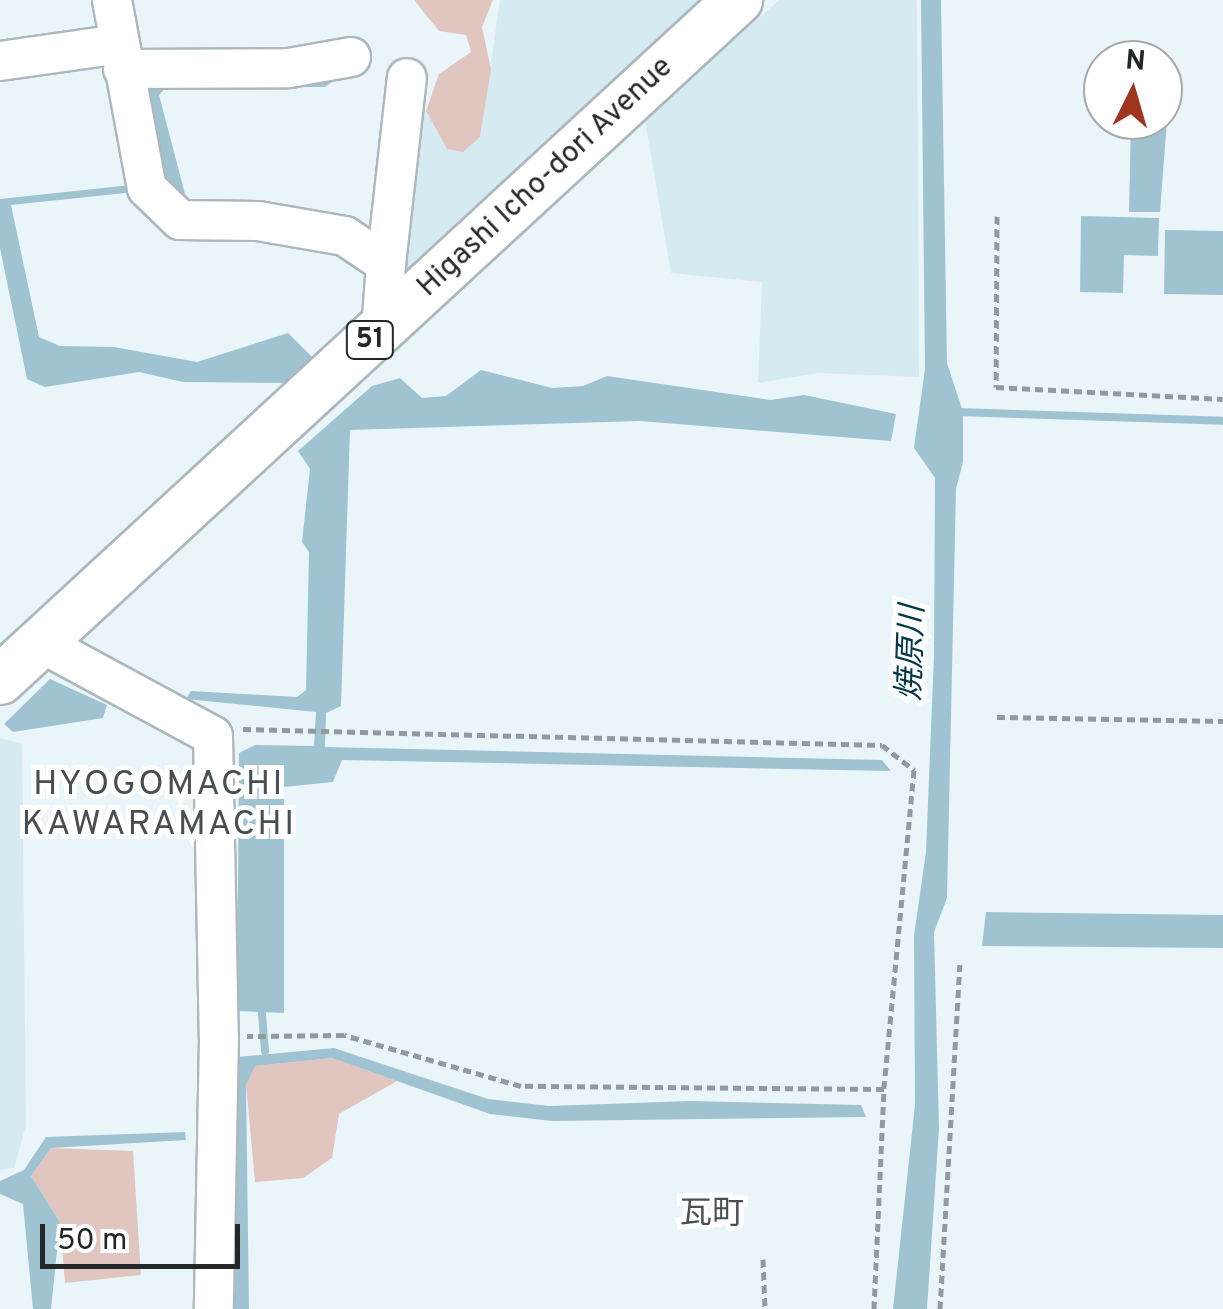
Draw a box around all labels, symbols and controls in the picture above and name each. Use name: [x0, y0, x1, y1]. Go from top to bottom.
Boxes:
north arrow: [1083, 40, 1183, 140]
text: N: [1124, 43, 1147, 81]
street label: Higashi Icho-dori Avenue: [410, 50, 682, 306]
road number: 51: [345, 317, 395, 363]
water label: 焼原川: [892, 604, 934, 702]
district label: HYOGOMACHI KAWARAMACHI: [21, 764, 297, 846]
district label: 瓦町: [680, 1196, 744, 1234]
scale bar: [45, 1204, 245, 1266]
text: 50 m: [57, 1223, 127, 1260]

